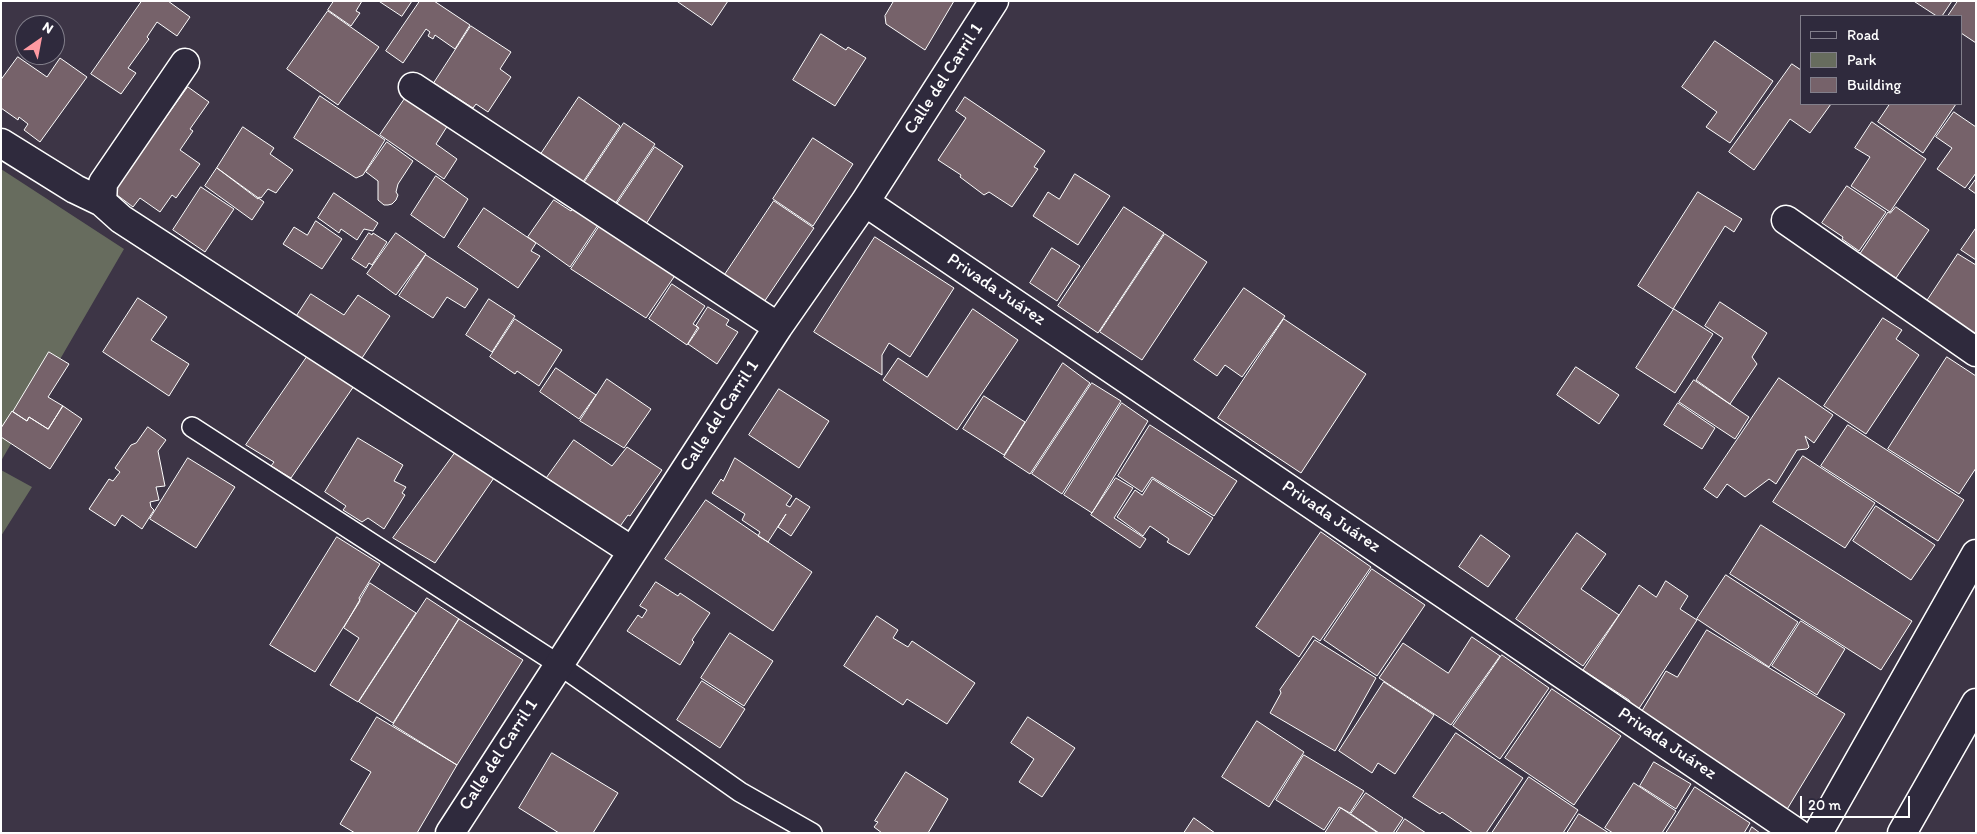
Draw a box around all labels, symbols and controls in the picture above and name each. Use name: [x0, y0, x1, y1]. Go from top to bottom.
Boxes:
north arrow: [15, 15, 65, 65]
legend: [1800, 15, 1962, 105]
text: N: [39, 18, 56, 38]
street label: Calle del Carril 1: [900, 19, 988, 139]
text: Road: [1847, 26, 1879, 44]
text: Park: [1847, 51, 1877, 69]
text: Building: [1847, 76, 1901, 94]
street label: Privada Juárez: [943, 249, 1049, 331]
street label: Calle del Carril 1: [676, 356, 764, 476]
street label: Privada Juárez: [1278, 476, 1384, 558]
street label: Calle del Carril 1: [455, 695, 543, 815]
street label: Privada Juárez: [1614, 703, 1720, 785]
scale bar: [1802, 786, 1912, 818]
text: 20 m: [1808, 796, 1841, 814]

